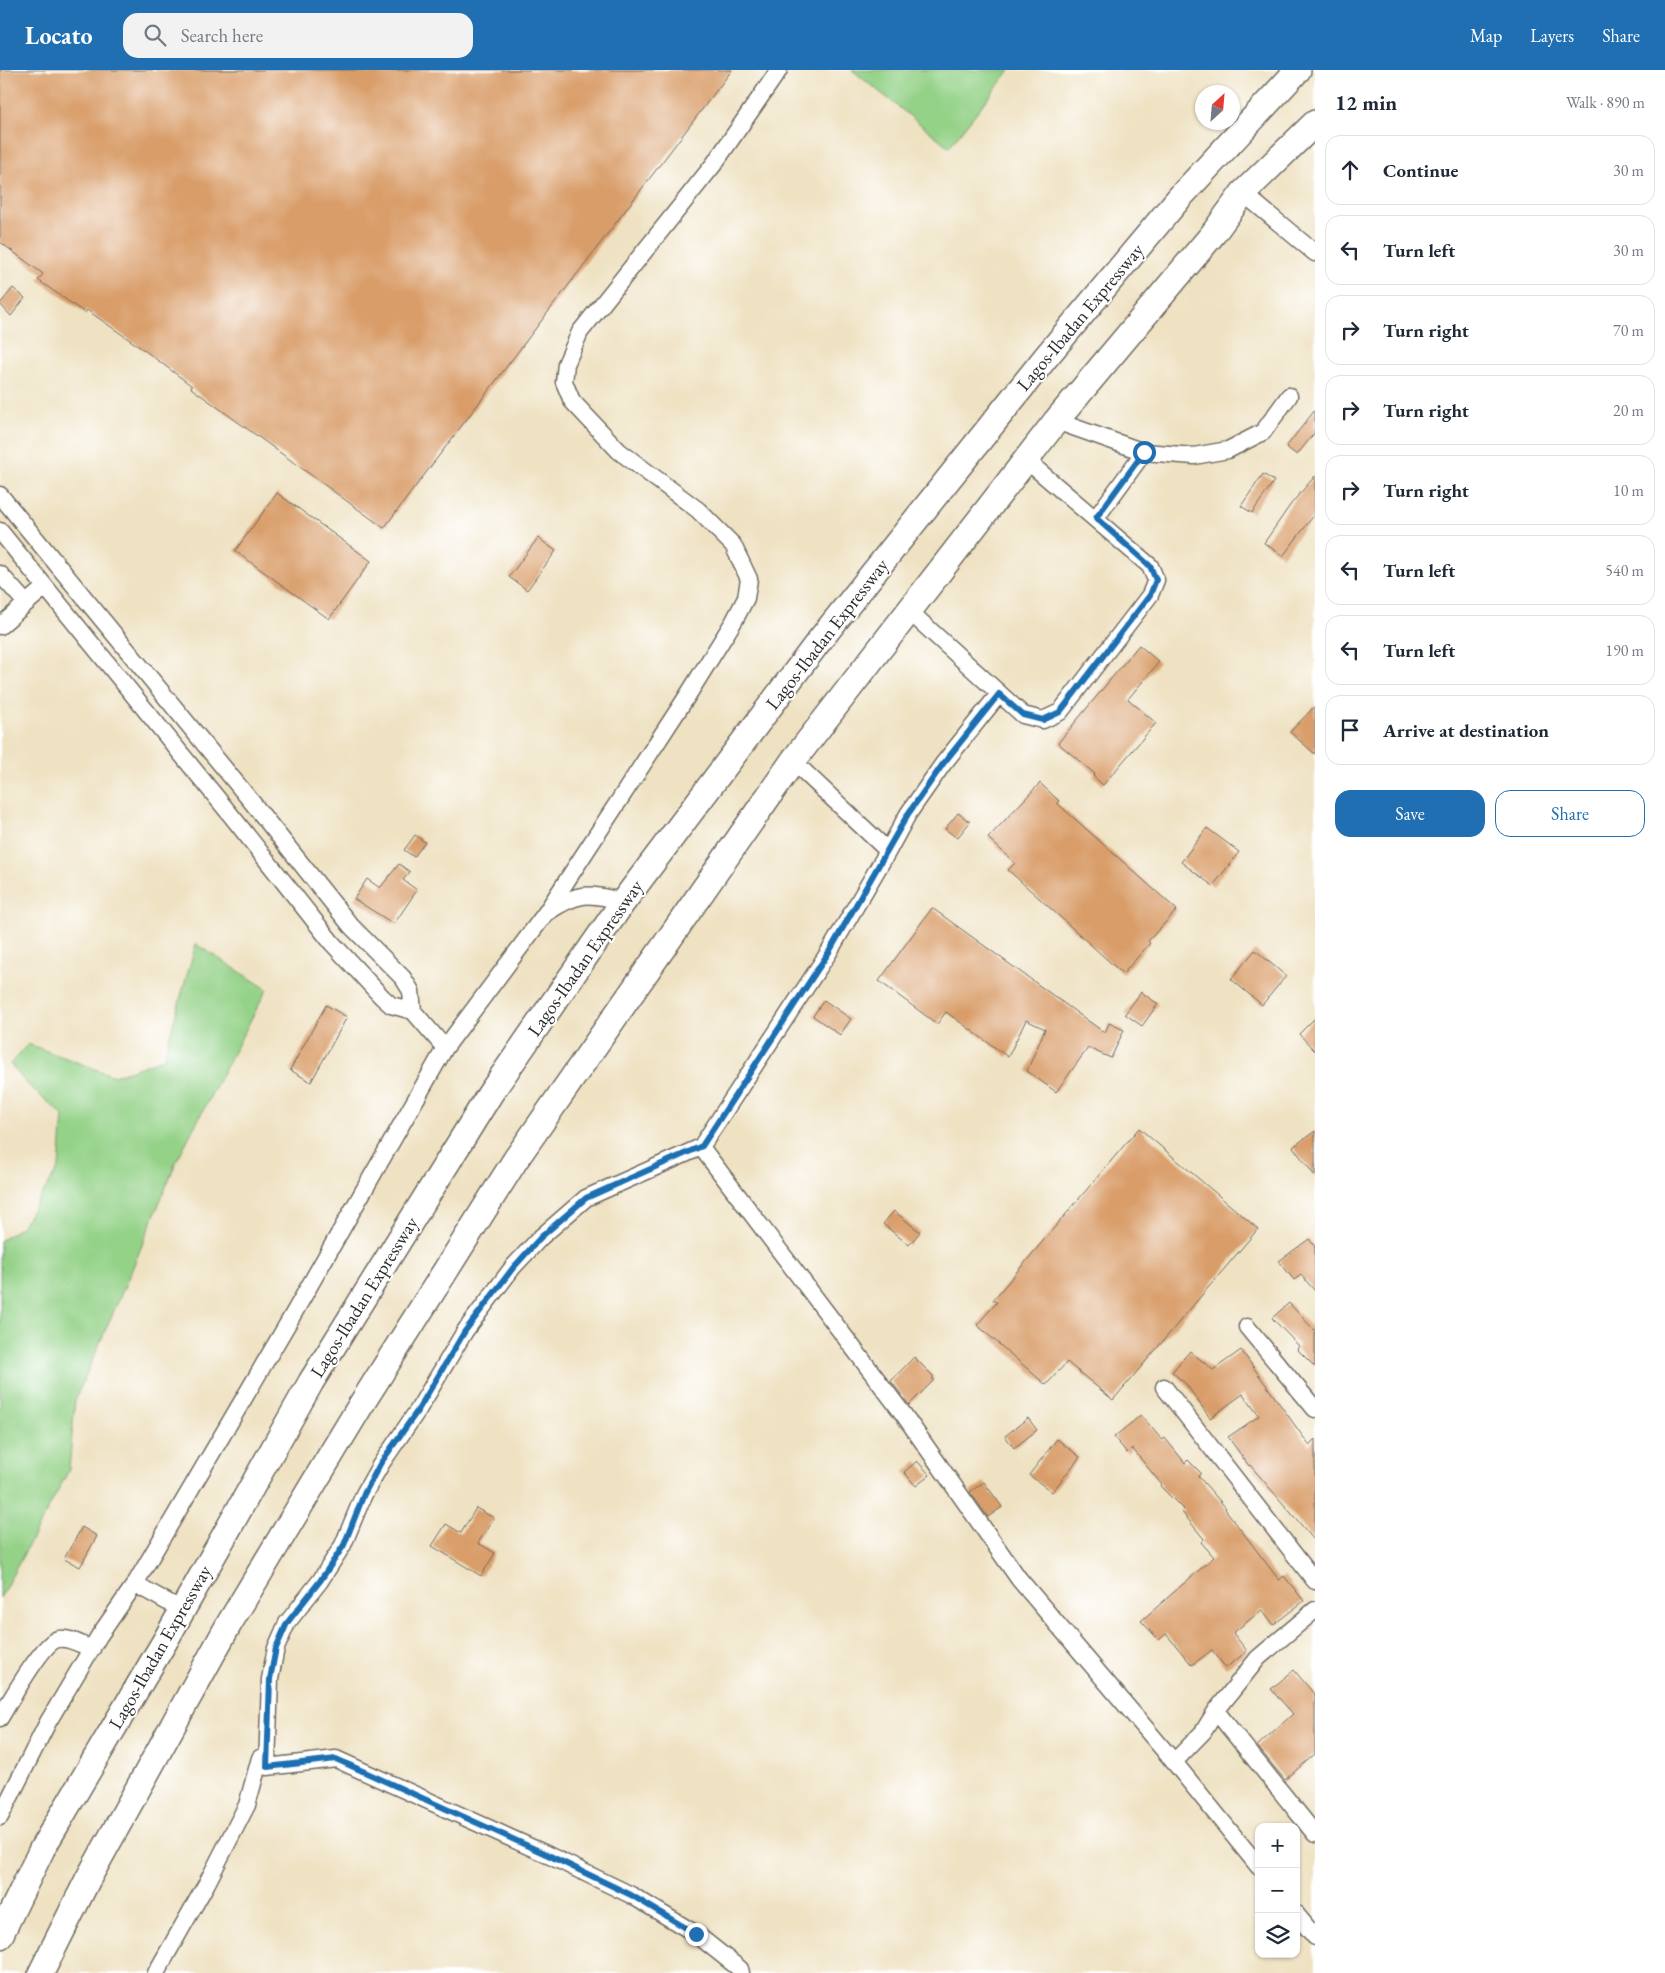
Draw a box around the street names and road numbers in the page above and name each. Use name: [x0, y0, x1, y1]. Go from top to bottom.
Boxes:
street label: Lagos-Ibadan Expressway: [1011, 237, 1150, 396]
street label: Lagos-Ibadan Expressway: [760, 553, 894, 715]
street label: Lagos-Ibadan Expressway: [522, 874, 649, 1041]
street label: Lagos-Ibadan Expressway: [304, 1211, 424, 1382]
street label: Lagos-Ibadan Expressway: [103, 1560, 218, 1734]

